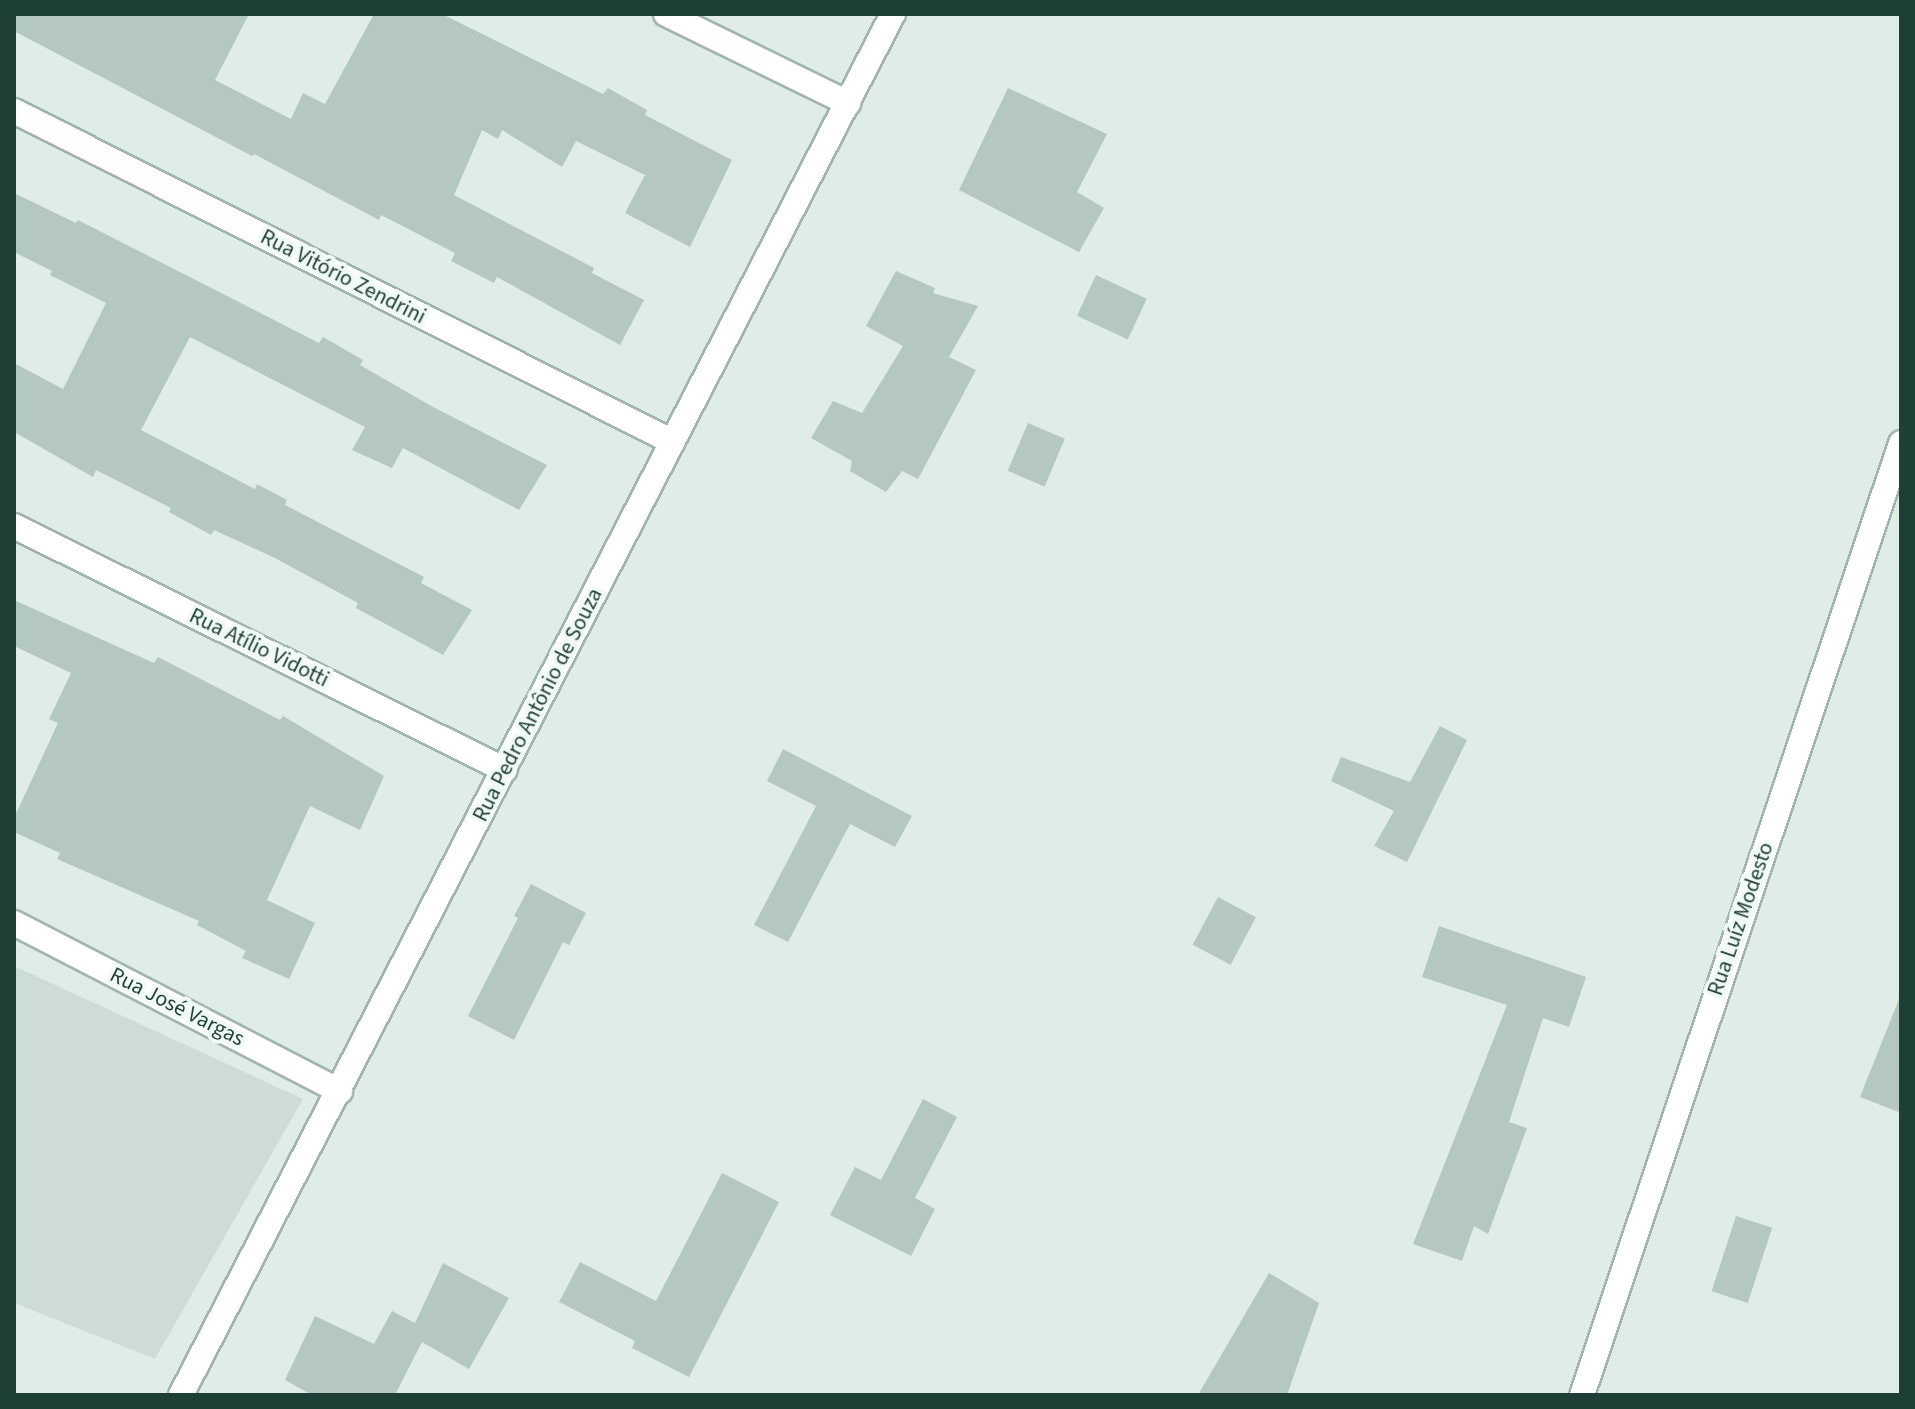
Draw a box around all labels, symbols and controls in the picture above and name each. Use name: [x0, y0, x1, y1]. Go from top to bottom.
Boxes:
street label: Rua Vitório Zendrini: [256, 224, 430, 330]
street label: Rua Pedro Antônio de Souza: [468, 584, 608, 826]
street label: Rua Atílio Vidotti: [185, 603, 333, 693]
street label: Rua Luíz Modesto: [1702, 839, 1780, 999]
street label: Rua José Vargas: [105, 962, 249, 1052]

